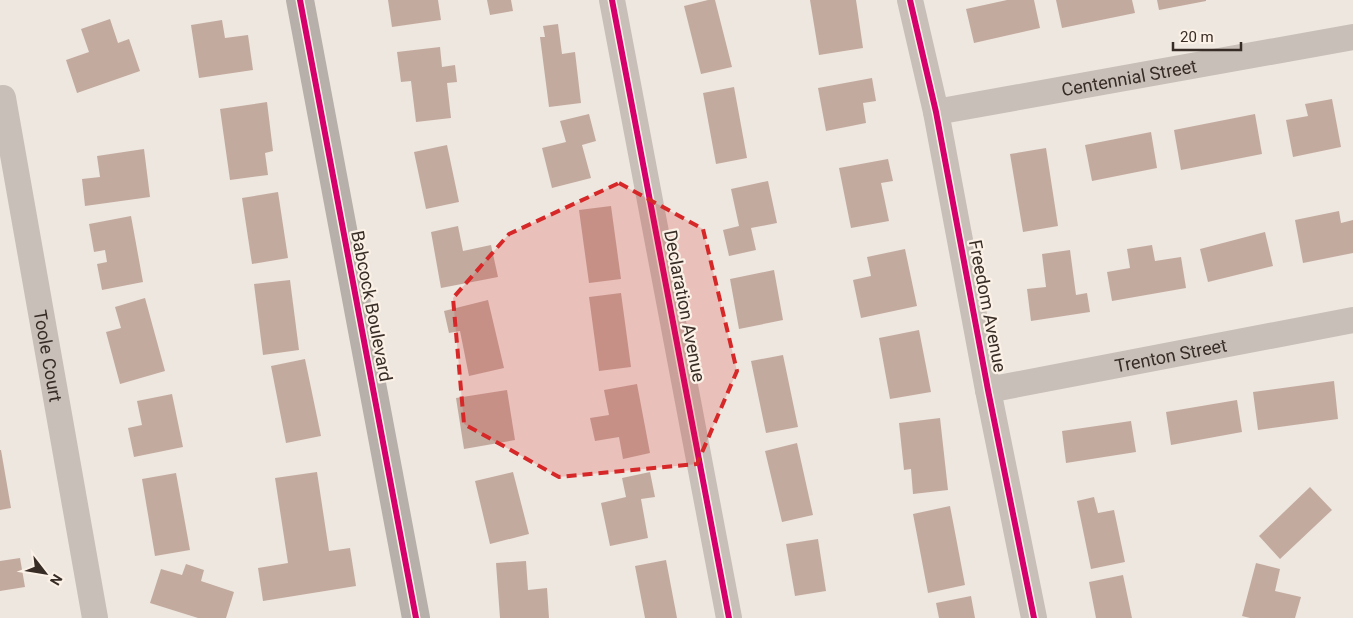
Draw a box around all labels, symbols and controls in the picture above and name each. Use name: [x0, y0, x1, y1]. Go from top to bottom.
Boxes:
scale bar: [1173, 20, 1240, 52]
text: 20 m: [1180, 28, 1214, 46]
street label: Centennial Street: [1060, 55, 1198, 100]
street label: Declaration Avenue: [660, 228, 710, 384]
street label: Babcock Boulevard: [347, 229, 397, 383]
street label: Freedom Avenue: [965, 238, 1011, 374]
street label: Toole Court: [30, 308, 67, 404]
street label: Trenton Street: [1113, 334, 1228, 376]
north arrow: [20, 548, 70, 598]
text: N: [47, 571, 66, 588]

